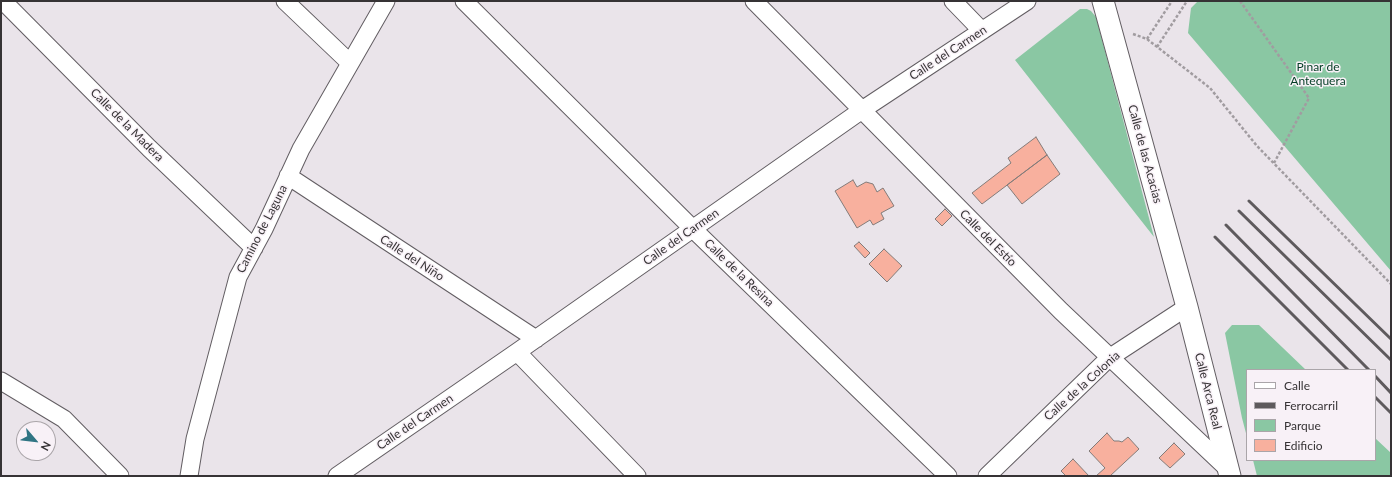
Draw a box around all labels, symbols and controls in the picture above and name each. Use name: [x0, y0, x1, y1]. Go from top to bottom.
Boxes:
street label: Calle del Carmen: [907, 23, 989, 83]
park label: Pinar de Antequera: [1290, 60, 1346, 88]
street label: Calle de la Madera: [88, 86, 166, 164]
street label: Calle de las Acacias: [1125, 103, 1165, 205]
street label: Camino de Laguna: [234, 182, 290, 276]
street label: Calle del Carmen: [640, 206, 722, 268]
street label: Calle del Estío: [957, 207, 1019, 269]
street label: Calle del Niño: [377, 232, 447, 284]
street label: Calle de la Resina: [701, 236, 777, 310]
street label: Calle de la Colonia: [1041, 348, 1123, 424]
street label: Calle Arca Real: [1192, 351, 1224, 431]
legend: [1246, 369, 1376, 461]
text: Calle: [1284, 378, 1310, 393]
street label: Calle del Carmen: [374, 391, 456, 453]
text: Ferrocarril: [1284, 398, 1338, 413]
text: Parque: [1284, 418, 1321, 433]
north arrow: [16, 421, 56, 461]
text: Edificio: [1284, 438, 1323, 453]
text: N: [38, 440, 54, 453]

